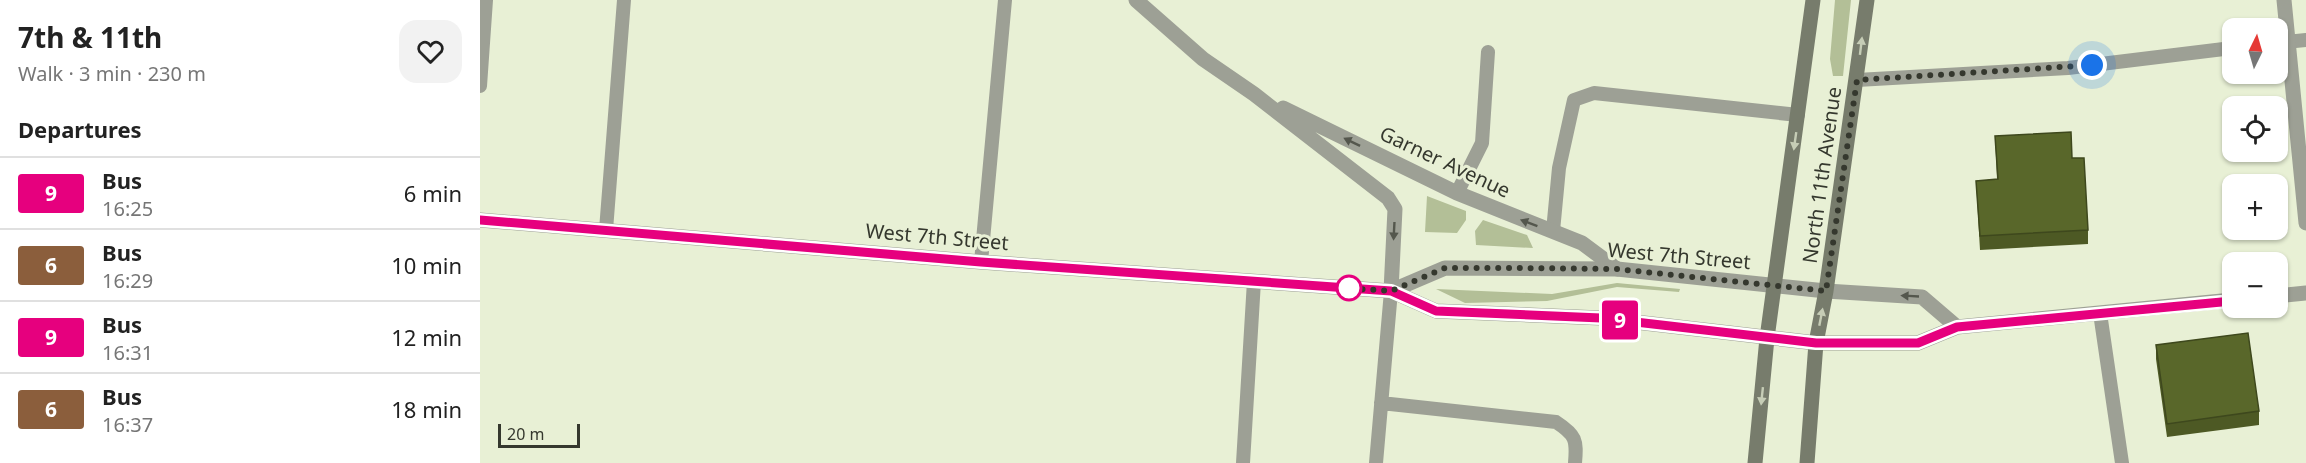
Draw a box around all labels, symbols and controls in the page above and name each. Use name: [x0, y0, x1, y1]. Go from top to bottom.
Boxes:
text: 7th & 11th: [18, 18, 162, 56]
north arrow: [2222, 18, 2288, 84]
map controls: [2222, 18, 2288, 318]
button: heart: [399, 20, 462, 83]
one-way arrow: [1856, 36, 1866, 55]
your location: [2077, 50, 2107, 80]
text: Walk · 3 min · 230 m: [18, 60, 206, 87]
street label: North 11th Avenue: [1796, 85, 1847, 265]
button: locate: [2222, 96, 2288, 162]
text: Departures: [18, 114, 142, 144]
street label: Garner Avenue: [1375, 119, 1515, 204]
one-way arrow: [1790, 132, 1800, 151]
one-way arrow: [1344, 137, 1361, 146]
text: Bus: [102, 165, 142, 195]
button: +: [2222, 174, 2288, 240]
text: 6 min: [404, 178, 462, 208]
text: 9: [45, 179, 57, 207]
text: 16:25: [102, 195, 153, 222]
street label: West 7th Street: [864, 217, 1010, 256]
one-way arrow: [1520, 217, 1538, 227]
one-way arrow: [1389, 222, 1398, 241]
street label: West 7th Street: [1606, 236, 1752, 275]
text: Bus: [102, 237, 142, 267]
text: 10 min: [391, 250, 462, 280]
text: 6: [45, 251, 57, 279]
button: −: [2222, 252, 2288, 318]
text: 16:29: [102, 267, 153, 294]
unlabelled marker: [1336, 275, 1362, 301]
one-way arrow: [1900, 291, 1919, 301]
line badge: 9: [1600, 300, 1640, 340]
text: 9: [1614, 306, 1626, 334]
one-way arrow: [1817, 307, 1826, 326]
text: Bus: [102, 309, 142, 339]
text: 12 min: [391, 322, 462, 352]
text: 9: [45, 323, 57, 351]
text: 16:31: [102, 339, 153, 366]
text: Bus: [102, 381, 142, 411]
one-way arrow: [1757, 387, 1767, 406]
text: 18 min: [391, 394, 462, 424]
text: 6: [45, 395, 57, 423]
text: 16:37: [102, 411, 153, 438]
scale bar: [498, 421, 580, 448]
text: 20 m: [507, 423, 544, 445]

